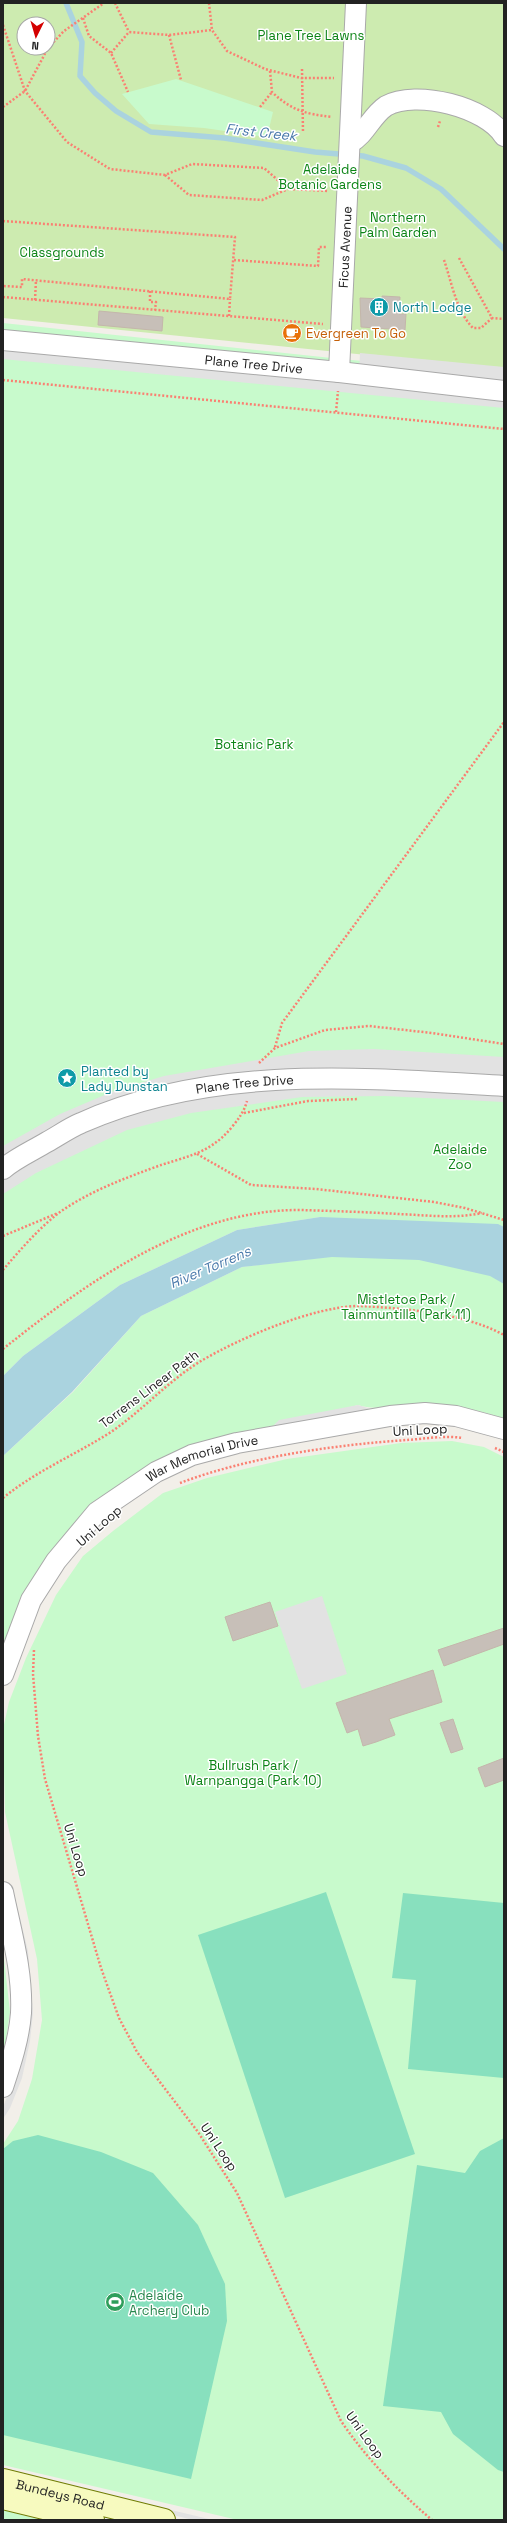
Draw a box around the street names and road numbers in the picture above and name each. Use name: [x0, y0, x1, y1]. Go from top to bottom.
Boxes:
street label: Ficus Avenue: [334, 206, 355, 288]
street label: Plane Tree Drive: [204, 351, 304, 377]
street label: Plane Tree Drive: [194, 1071, 294, 1097]
street label: Torrens Linear Path: [96, 1346, 202, 1432]
street label: Uni Loop: [392, 1420, 448, 1440]
street label: War Memorial Drive: [142, 1431, 259, 1485]
street label: Uni Loop: [73, 1502, 125, 1550]
street label: Uni Loop: [60, 1821, 92, 1879]
street label: Uni Loop: [197, 2120, 241, 2174]
street label: Uni Loop: [342, 2408, 388, 2462]
street label: Bundeys Road: [14, 2475, 106, 2513]

